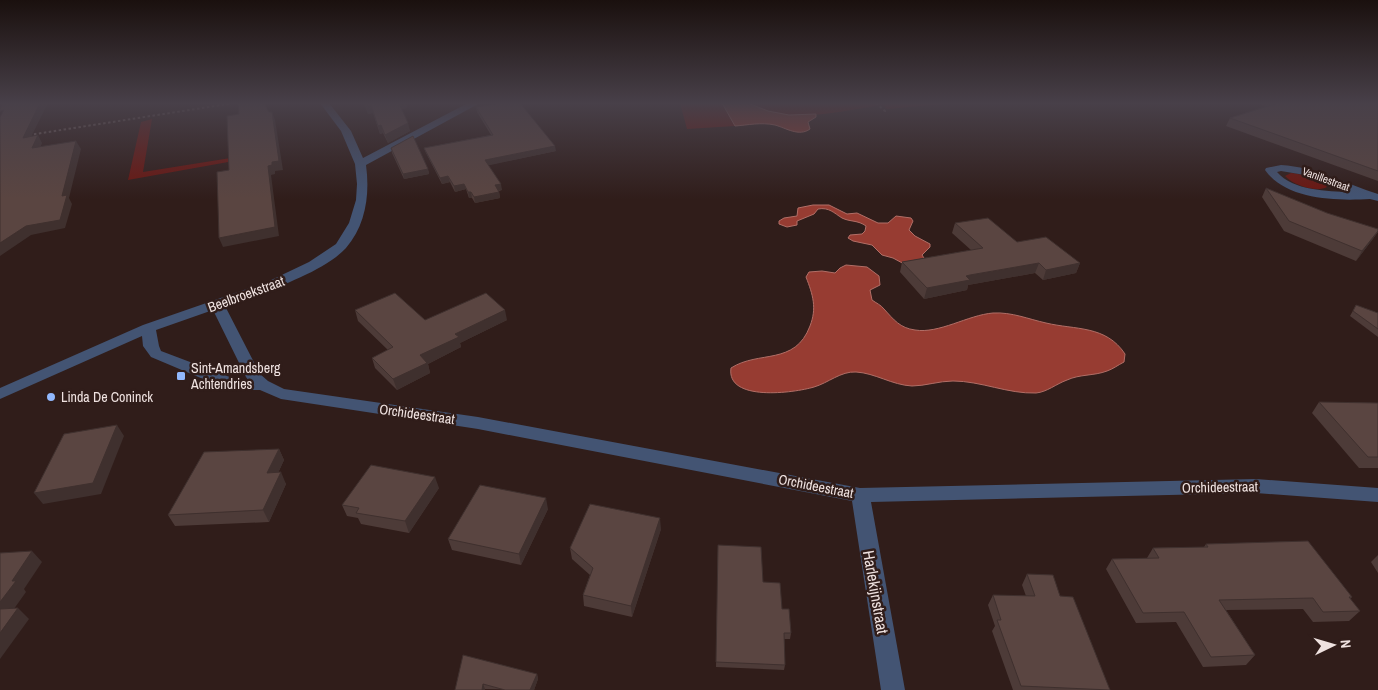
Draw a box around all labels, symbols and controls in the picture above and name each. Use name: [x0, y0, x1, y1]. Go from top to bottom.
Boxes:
street label: Vanillestraat: [1300, 164, 1352, 194]
street label: Beelbroekstraat: [205, 272, 287, 316]
place label: Sint-Amandsberg Achtendries: [190, 359, 281, 393]
marker: Sint-Amandsberg Achtendries: [175, 370, 187, 382]
place label: Linda De Coninck: [61, 388, 153, 406]
marker: Linda De Coninck: [45, 391, 57, 403]
street label: Orchideestraat: [378, 400, 456, 428]
street label: Orchideestraat: [777, 470, 855, 502]
street label: Orchideestraat: [1182, 477, 1258, 497]
street label: Harlekijnstraat: [858, 548, 894, 636]
north arrow: [1308, 620, 1358, 670]
text: N: [1337, 639, 1355, 649]

